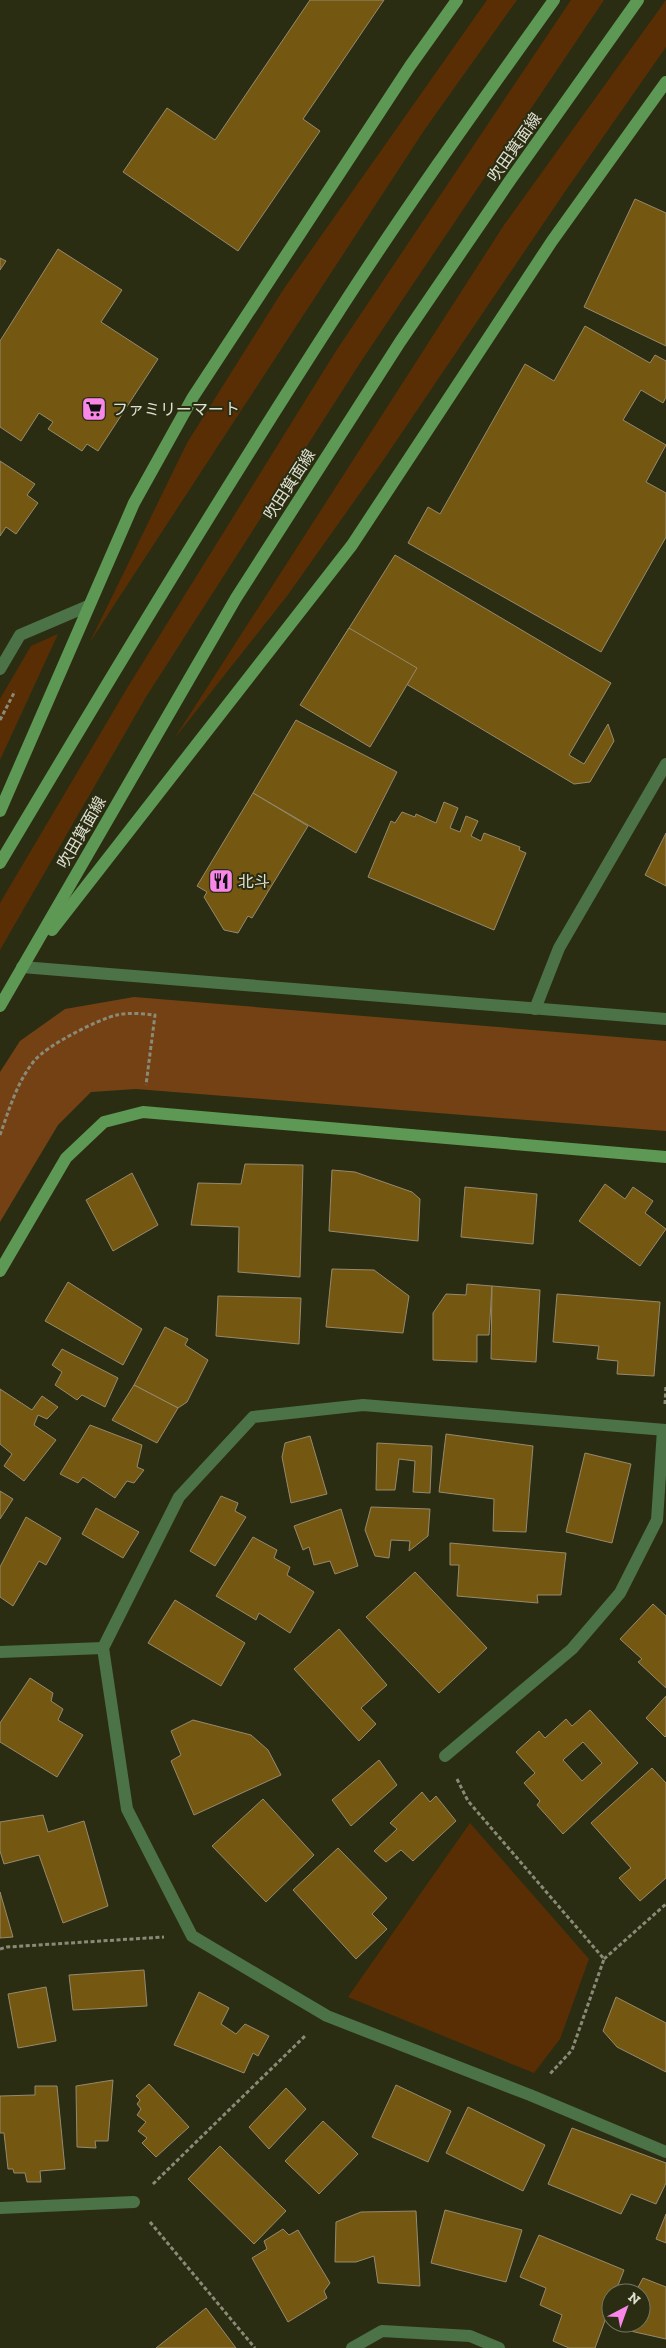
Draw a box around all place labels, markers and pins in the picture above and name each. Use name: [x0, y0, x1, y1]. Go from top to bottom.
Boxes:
supermarket icon: ファミリーマート: [81, 396, 107, 422]
place label: ファミリーマート: [112, 400, 240, 419]
restaurant icon: 北斗: [208, 868, 234, 894]
place label: 北斗: [238, 872, 270, 891]

